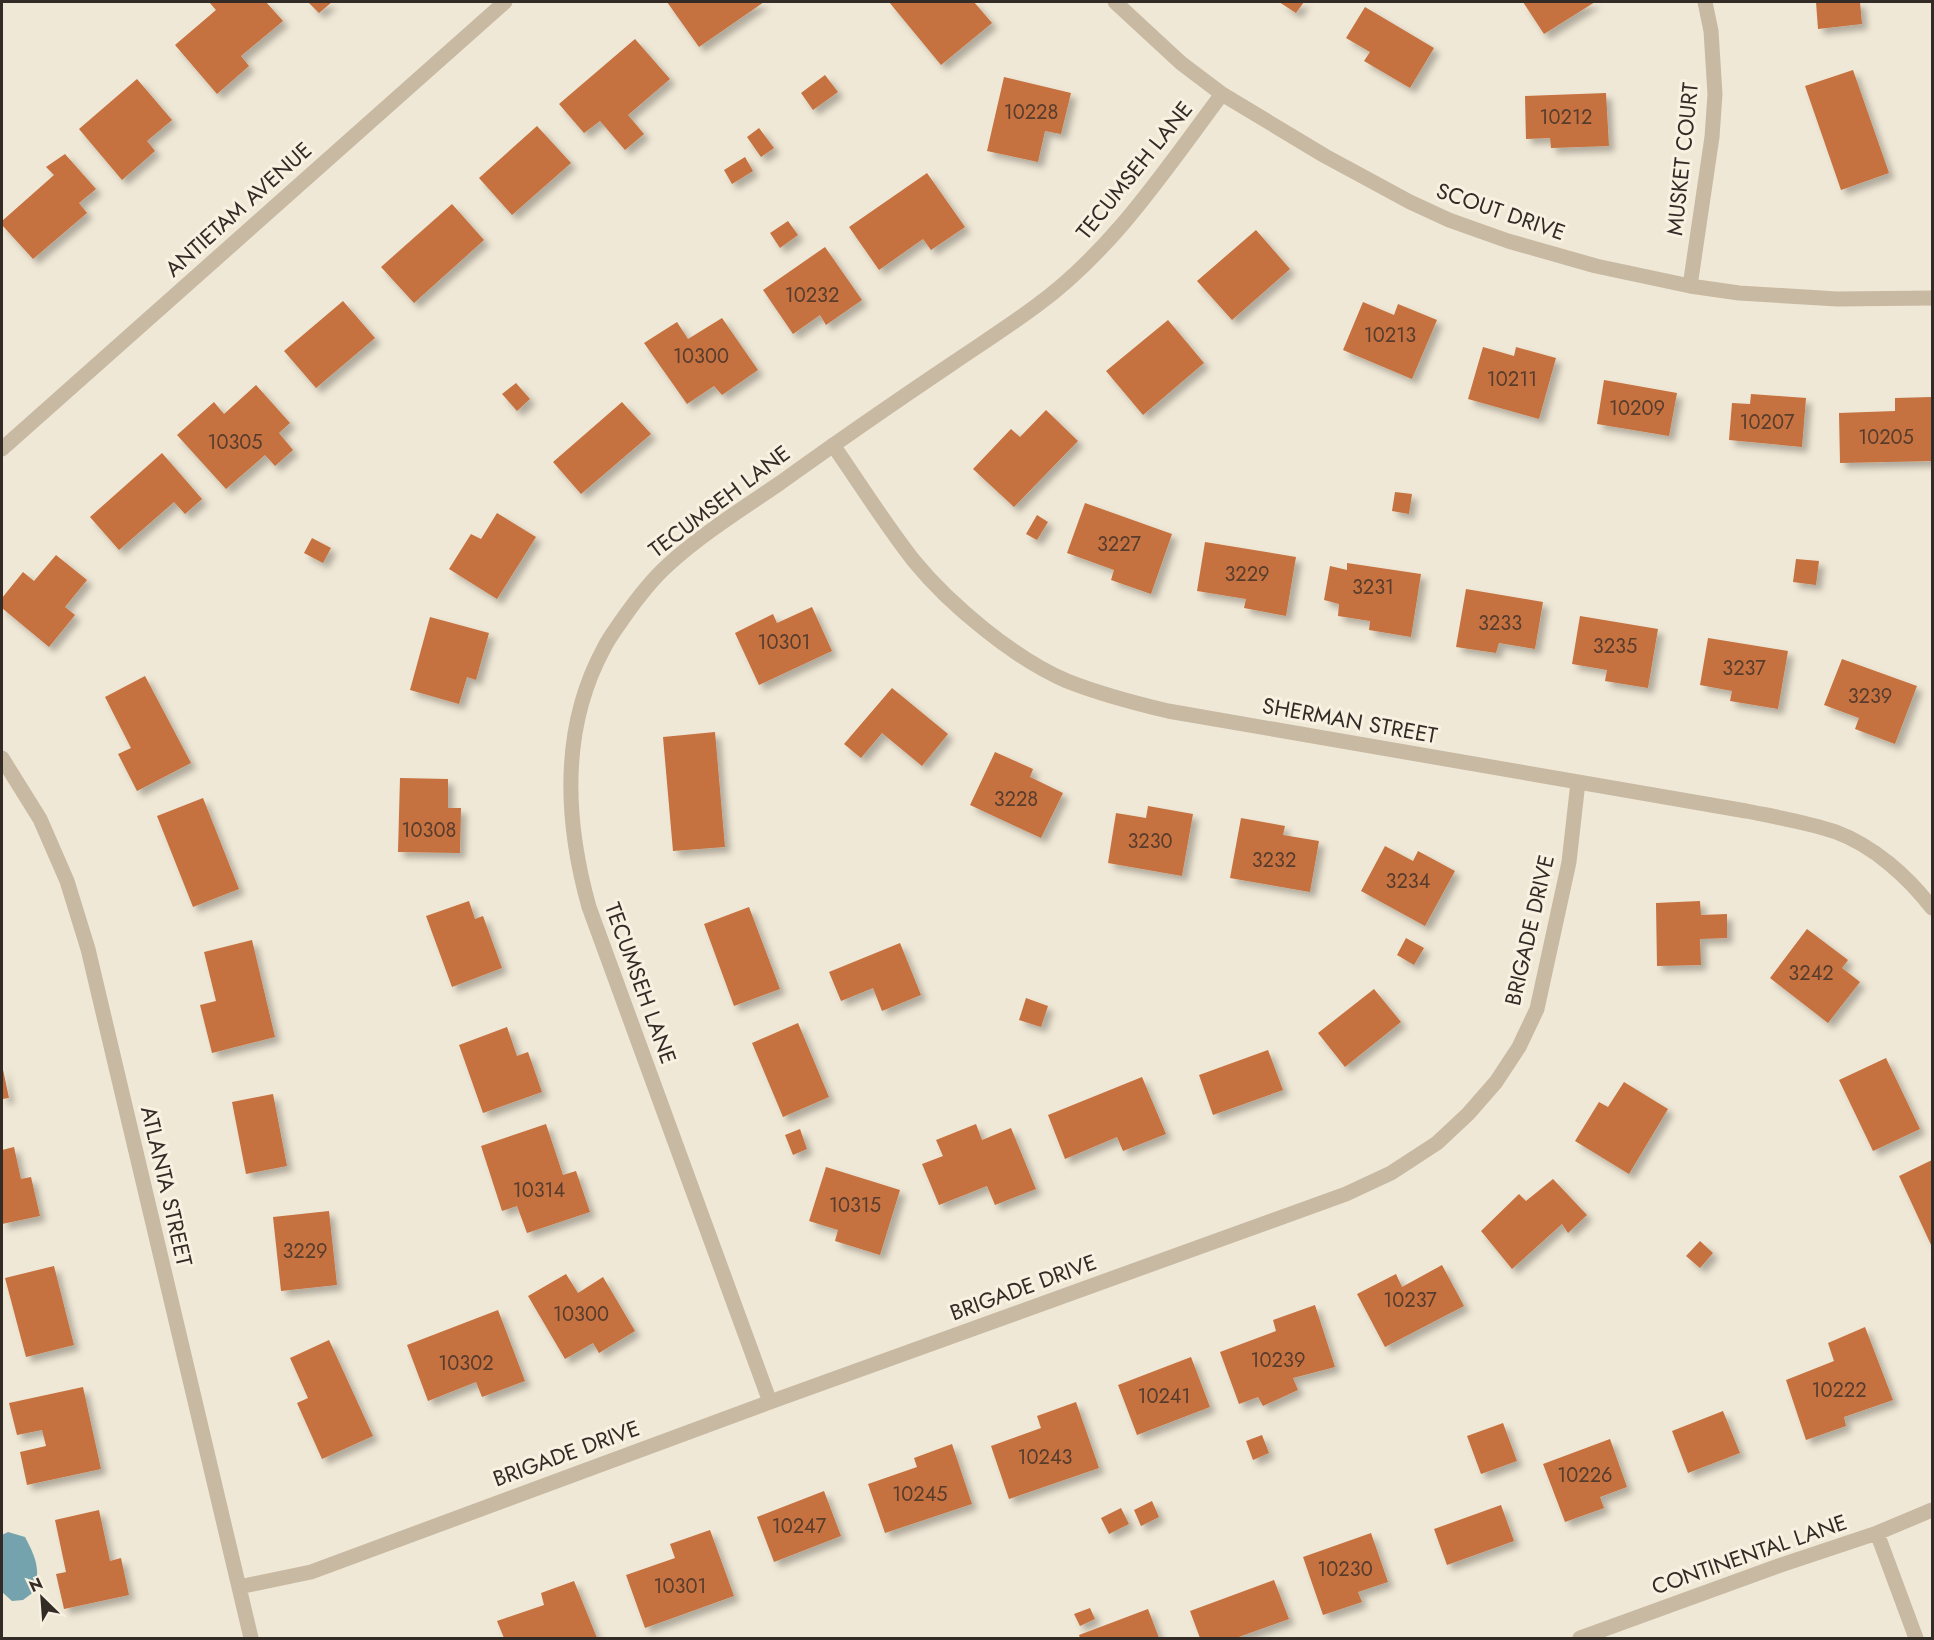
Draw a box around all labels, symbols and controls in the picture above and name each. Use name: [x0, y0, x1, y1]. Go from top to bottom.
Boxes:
street label: MUSKET COURT: [1658, 80, 1706, 237]
street label: TECUMSEH LANE: [1068, 94, 1200, 246]
house number: 10228: [1004, 98, 1058, 127]
house number: 10212: [1540, 103, 1592, 132]
street label: ANTIETAM AVENUE: [157, 134, 319, 284]
street label: SCOUT DRIVE: [1432, 174, 1570, 248]
house number: 10232: [785, 281, 839, 310]
house number: 10213: [1364, 321, 1416, 350]
house number: 10300: [673, 342, 729, 371]
house number: 10211: [1487, 365, 1537, 394]
house number: 10209: [1609, 394, 1665, 423]
house number: 10207: [1740, 408, 1795, 437]
house number: 10205: [1858, 423, 1914, 452]
house number: 10305: [207, 428, 263, 457]
street label: TECUMSEH LANE: [642, 437, 796, 565]
house number: 3227: [1097, 530, 1142, 559]
house number: 3229: [1224, 560, 1270, 589]
house number: 3231: [1352, 573, 1394, 602]
house number: 3233: [1478, 609, 1522, 638]
house number: 10301: [758, 628, 810, 657]
house number: 3235: [1593, 632, 1637, 661]
house number: 3237: [1722, 654, 1766, 683]
house number: 3239: [1848, 682, 1892, 711]
street label: SHERMAN STREET: [1260, 689, 1441, 751]
house number: 3228: [994, 785, 1038, 814]
house number: 10308: [402, 816, 456, 845]
house number: 3230: [1127, 827, 1173, 856]
house number: 3232: [1252, 846, 1296, 875]
street label: BRIGADE DRIVE: [1496, 851, 1562, 1009]
house number: 3234: [1386, 867, 1431, 896]
street label: TECUMSEH LANE: [597, 898, 685, 1068]
house number: 3242: [1788, 959, 1834, 988]
street label: ATLANTA STREET: [133, 1103, 201, 1270]
house number: 10314: [513, 1176, 566, 1205]
house number: 10315: [829, 1191, 881, 1220]
house number: 3229: [282, 1237, 328, 1266]
street label: BRIGADE DRIVE: [945, 1246, 1101, 1328]
house number: 10237: [1383, 1286, 1437, 1315]
house number: 10300: [553, 1300, 609, 1329]
house number: 10239: [1251, 1346, 1305, 1375]
house number: 10302: [438, 1349, 494, 1378]
house number: 10222: [1811, 1376, 1867, 1405]
house number: 10241: [1137, 1382, 1191, 1411]
street label: BRIGADE DRIVE: [488, 1412, 644, 1494]
house number: 10243: [1018, 1443, 1073, 1472]
house number: 10226: [1557, 1461, 1613, 1490]
house number: 10245: [892, 1480, 948, 1509]
street label: CONTINENTAL LANE: [1647, 1506, 1851, 1602]
house number: 10247: [772, 1512, 827, 1541]
house number: 10230: [1317, 1555, 1373, 1584]
north arrow: [12, 1568, 72, 1628]
text: N: [25, 1572, 46, 1598]
house number: 10301: [654, 1572, 706, 1601]

